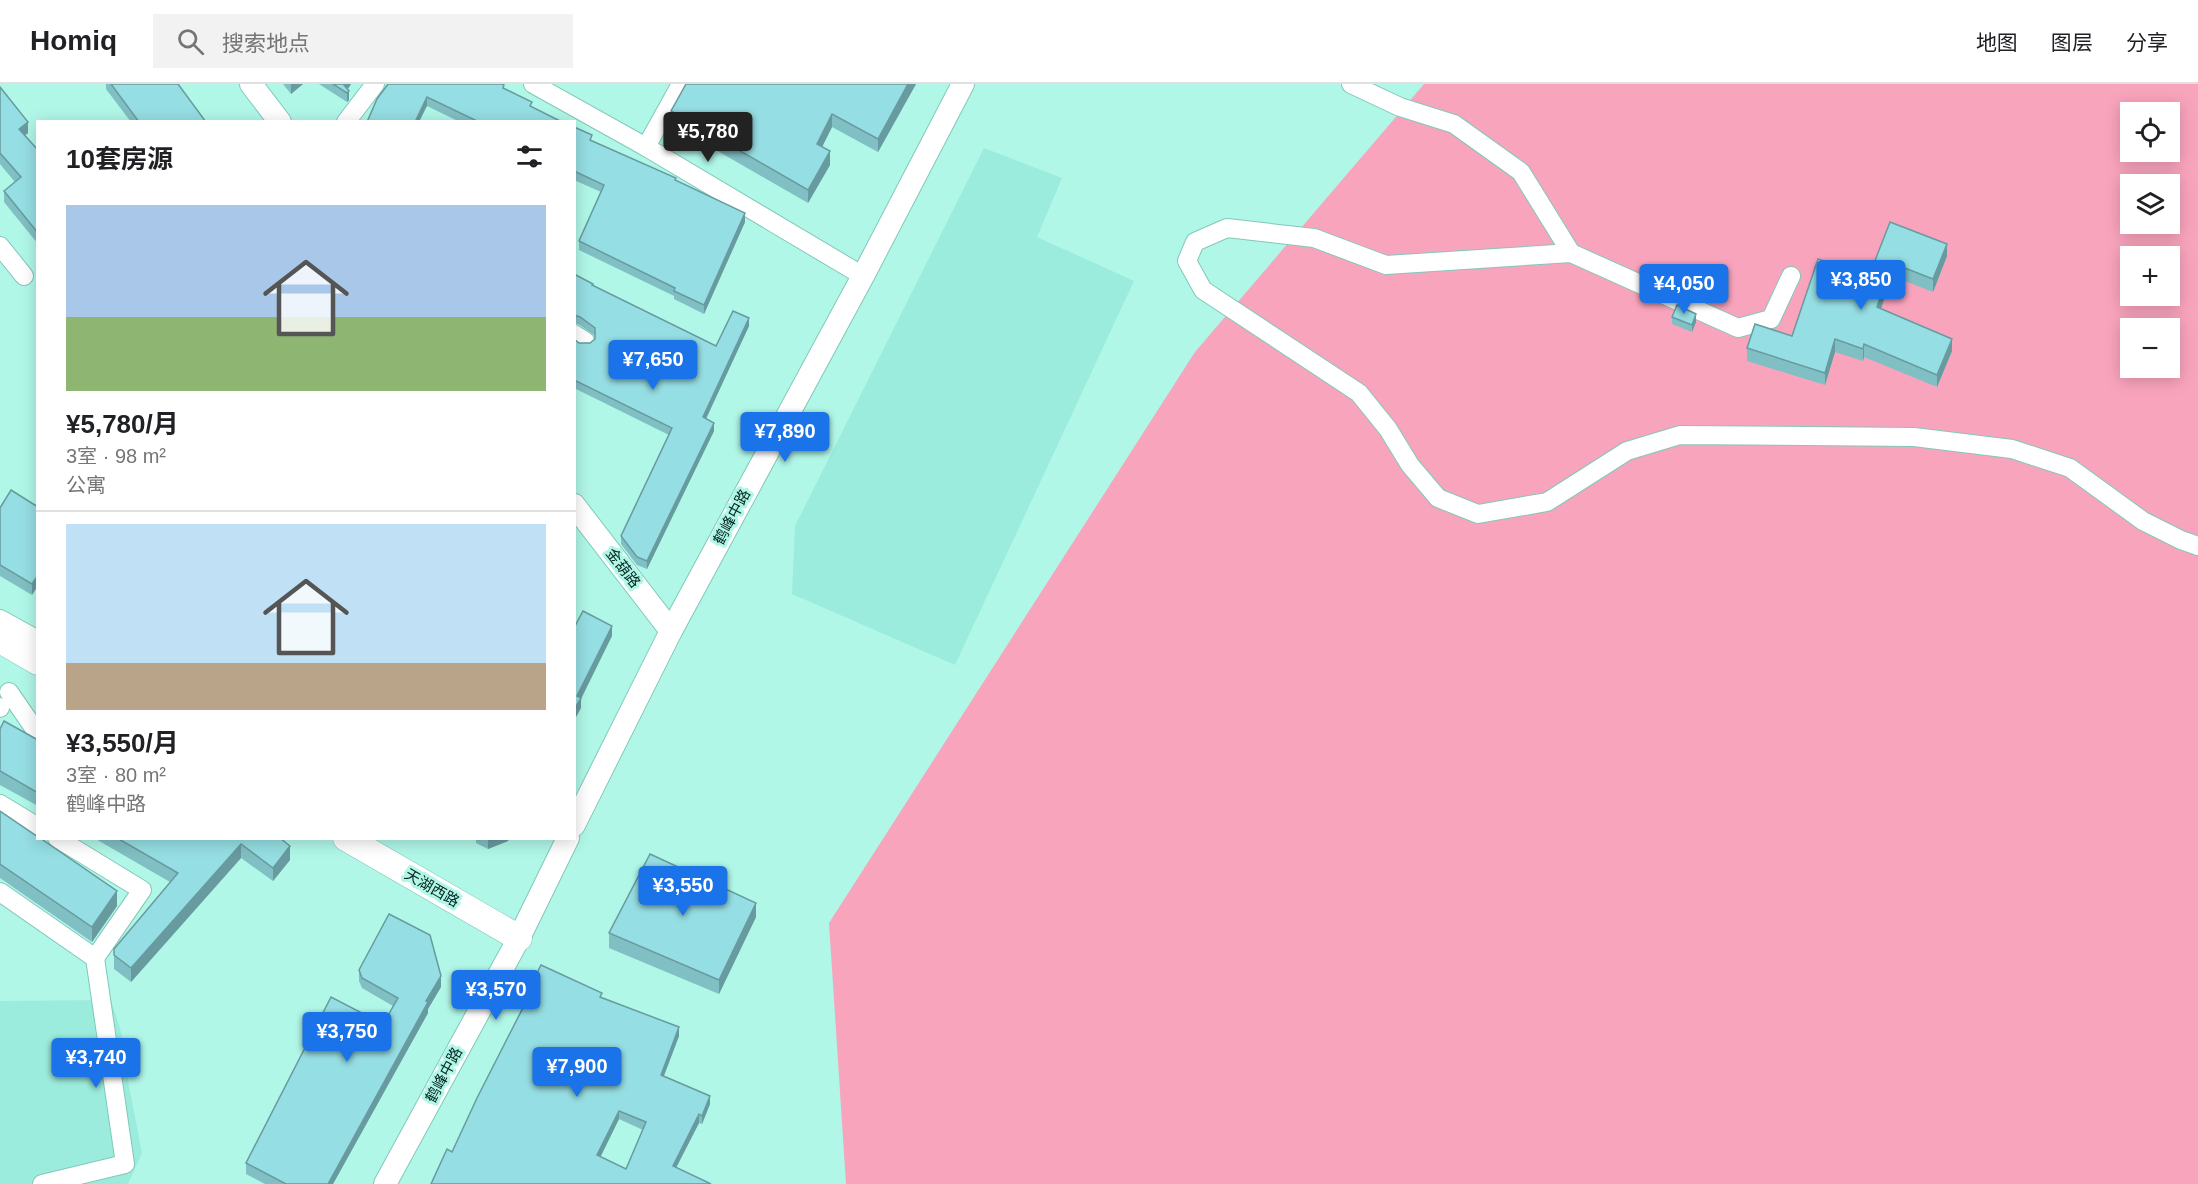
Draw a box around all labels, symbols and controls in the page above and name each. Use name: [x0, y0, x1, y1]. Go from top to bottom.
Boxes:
search box: [153, 14, 573, 68]
text: Homiq: [30, 25, 117, 56]
icon: search: [174, 25, 207, 58]
text: 搜索地点: [222, 31, 310, 56]
text: 地图: [1976, 31, 2018, 54]
text: 图层: [2051, 31, 2093, 54]
text: 分享: [2126, 31, 2168, 54]
map controls: [2120, 102, 2180, 378]
button: locate: [2120, 102, 2180, 162]
pin: ¥5,780: [659, 112, 757, 163]
text: ¥5,780: [677, 120, 739, 142]
icon: filters: [513, 140, 546, 173]
text: 10套房源: [66, 144, 173, 174]
button: layers: [2120, 174, 2180, 234]
icon: home: [252, 244, 360, 352]
button: +: [2120, 246, 2180, 306]
pin: ¥3,850: [1812, 260, 1910, 311]
pin: ¥4,050: [1635, 264, 1733, 315]
text: ¥3,850: [1830, 268, 1892, 290]
text: ¥4,050: [1653, 272, 1715, 294]
button: −: [2120, 318, 2180, 378]
pin: ¥7,650: [604, 340, 702, 391]
text: ¥7,650: [622, 348, 684, 370]
text: ¥5,780/月: [66, 409, 179, 439]
pin: ¥7,890: [736, 412, 834, 463]
text: ¥7,890: [754, 420, 816, 442]
text: 3室 · 98 m²: [66, 445, 166, 467]
text: 公寓: [66, 474, 106, 496]
street label: 鹤峰中路: [710, 486, 753, 547]
street label: 金葫路: [603, 545, 644, 591]
icon: home: [252, 563, 360, 671]
text: ¥3,550/月: [66, 728, 179, 758]
text: 3室 · 80 m²: [66, 764, 166, 786]
text: 鹤峰中路: [66, 793, 146, 815]
street label: 天湖西路: [402, 865, 462, 910]
pin: ¥3,550: [634, 866, 732, 917]
text: ¥3,550: [652, 874, 714, 896]
pin: ¥3,570: [447, 970, 545, 1021]
text: ¥3,570: [465, 978, 527, 1000]
pin: ¥3,750: [298, 1012, 396, 1063]
text: ¥3,750: [316, 1020, 378, 1042]
pin: ¥3,740: [47, 1038, 145, 1089]
street label: 鹤峰中路: [422, 1044, 465, 1105]
text: ¥3,740: [65, 1046, 127, 1068]
pin: ¥7,900: [528, 1047, 626, 1098]
text: ¥7,900: [546, 1055, 608, 1077]

